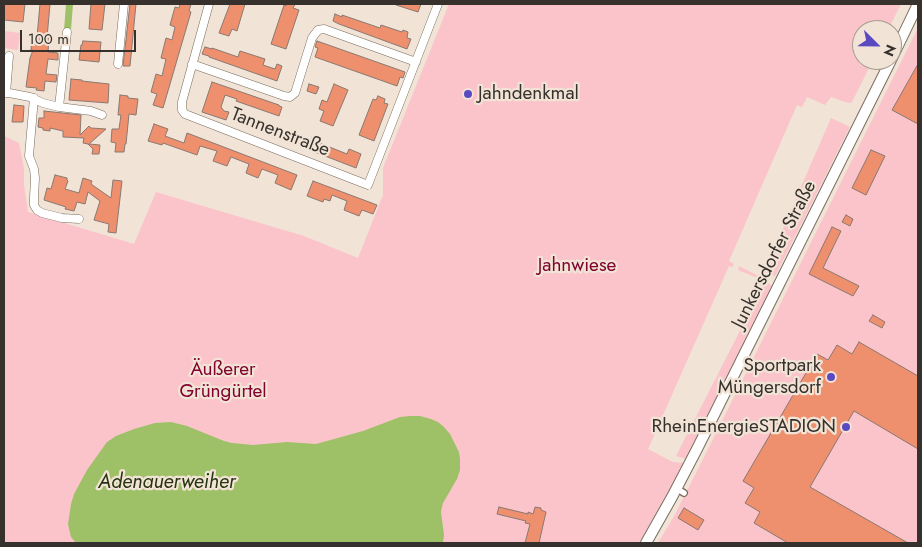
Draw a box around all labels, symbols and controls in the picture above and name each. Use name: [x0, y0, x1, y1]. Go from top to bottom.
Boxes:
scale bar: [22, 20, 139, 52]
north arrow: [852, 20, 902, 70]
text: 100 m: [28, 28, 69, 50]
text: N: [879, 41, 901, 59]
place label: Jahndenkmal: [478, 83, 579, 105]
marker: Jahndenkmal: [462, 88, 474, 100]
street label: Tannenstraße: [227, 104, 333, 162]
street label: Junkersdorfer Straße: [728, 177, 822, 333]
park label: Jahnwiese: [538, 255, 616, 277]
place label: Sportpark Müngersdorf: [718, 355, 821, 399]
park label: Äußerer Grüngürtel: [179, 359, 267, 403]
marker: Sportpark Müngersdorf: [825, 371, 837, 383]
place label: RheinEnergieSTADION: [651, 416, 836, 438]
marker: RheinEnergieSTADION: [840, 421, 852, 433]
water label: Adenauerweiher: [98, 471, 236, 495]

